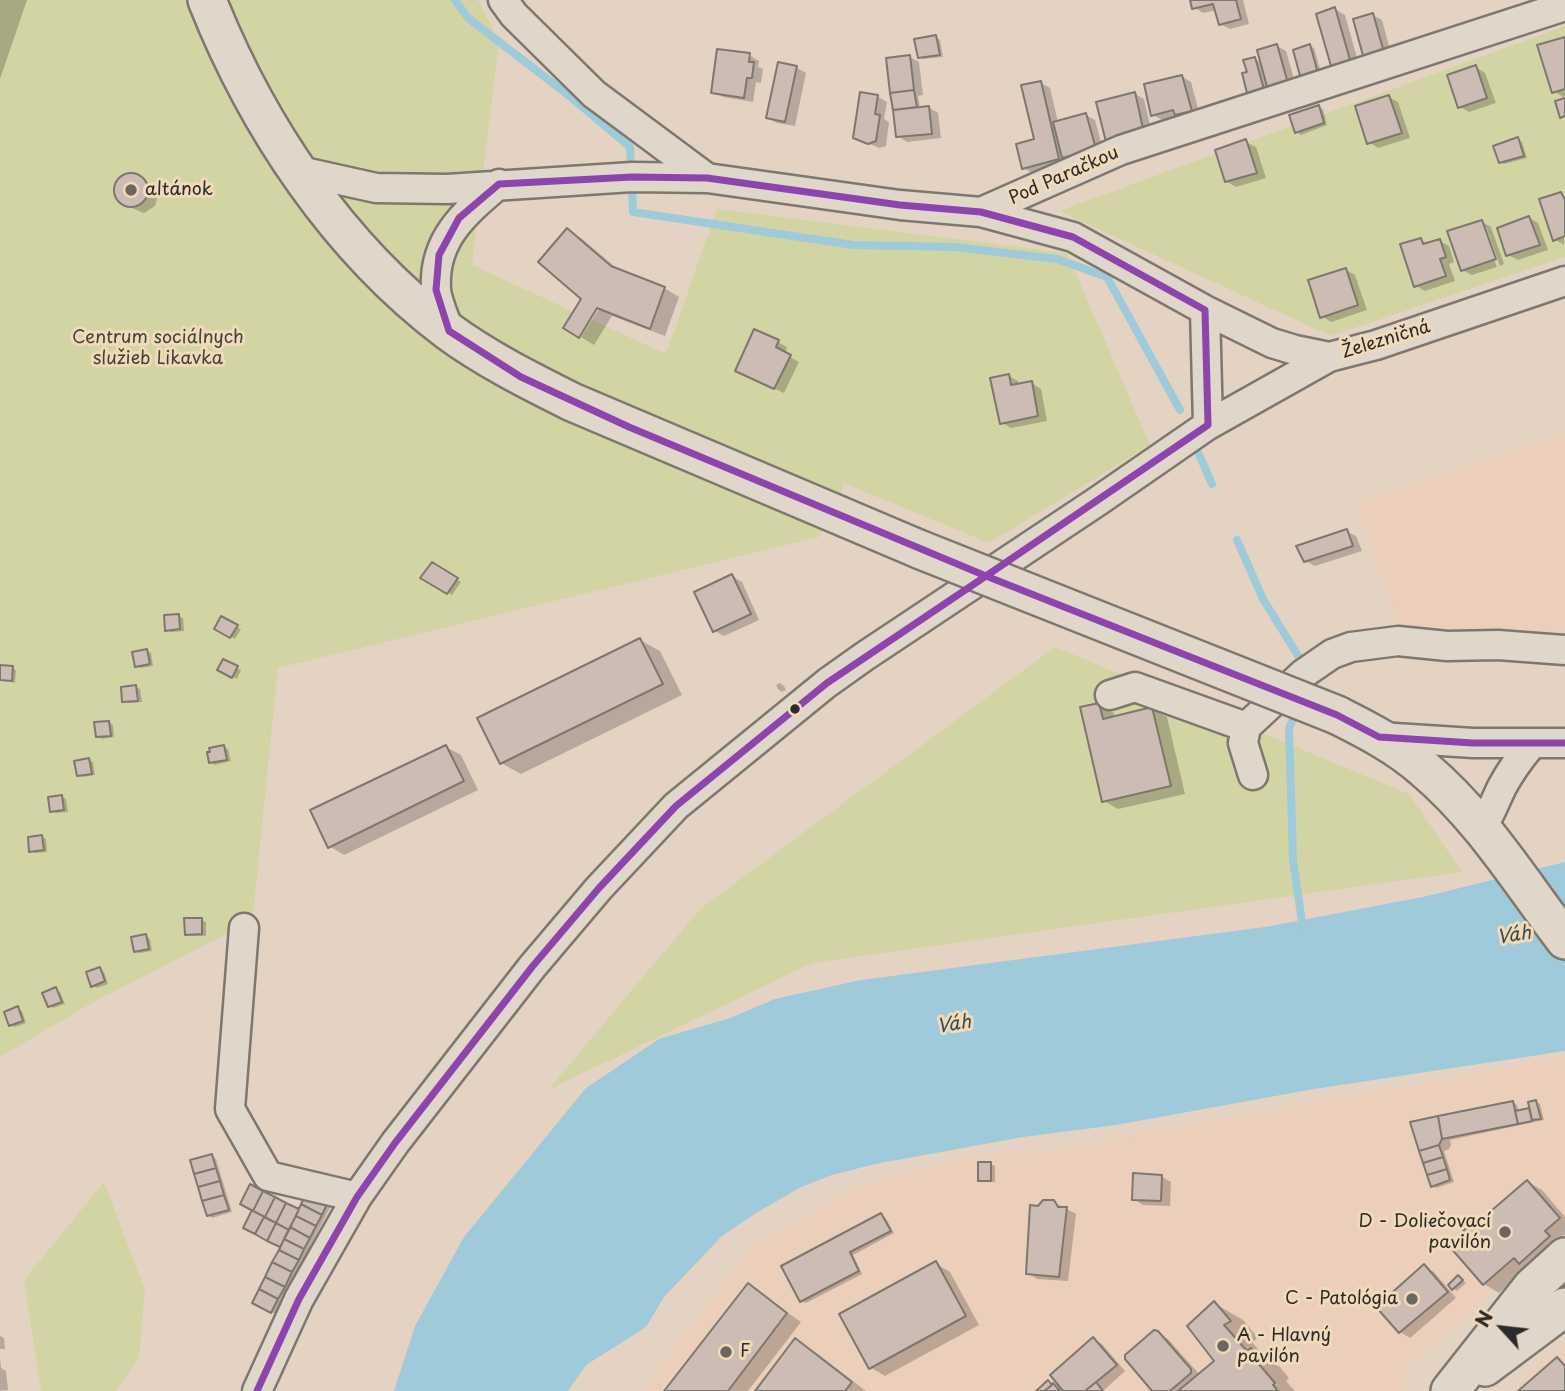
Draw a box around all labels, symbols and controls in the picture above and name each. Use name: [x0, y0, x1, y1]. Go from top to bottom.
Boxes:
street label: Pod Paračkou: [1006, 142, 1122, 210]
place label: altánok: [145, 179, 213, 201]
marker: altánok: [123, 182, 139, 198]
street label: Železničná: [1339, 316, 1433, 364]
park label: Centrum sociálnych služieb Likavka: [72, 327, 244, 370]
unlabelled marker: [788, 702, 802, 716]
water label: Váh: [1495, 922, 1533, 950]
water label: Váh: [935, 1011, 973, 1039]
place label: D - Doliečovací pavilón: [1359, 1211, 1491, 1254]
marker: D - Doliečovací pavilón: [1497, 1224, 1513, 1240]
place label: C - Patológia: [1285, 1288, 1398, 1310]
marker: C - Patológia: [1404, 1291, 1420, 1307]
north arrow: [1467, 1293, 1537, 1363]
text: N: [1467, 1305, 1499, 1332]
place label: A - Hlavný pavilón: [1237, 1325, 1331, 1368]
marker: A - Hlavný pavilón: [1215, 1338, 1231, 1354]
place label: F: [740, 1341, 750, 1363]
marker: F: [718, 1344, 734, 1360]

